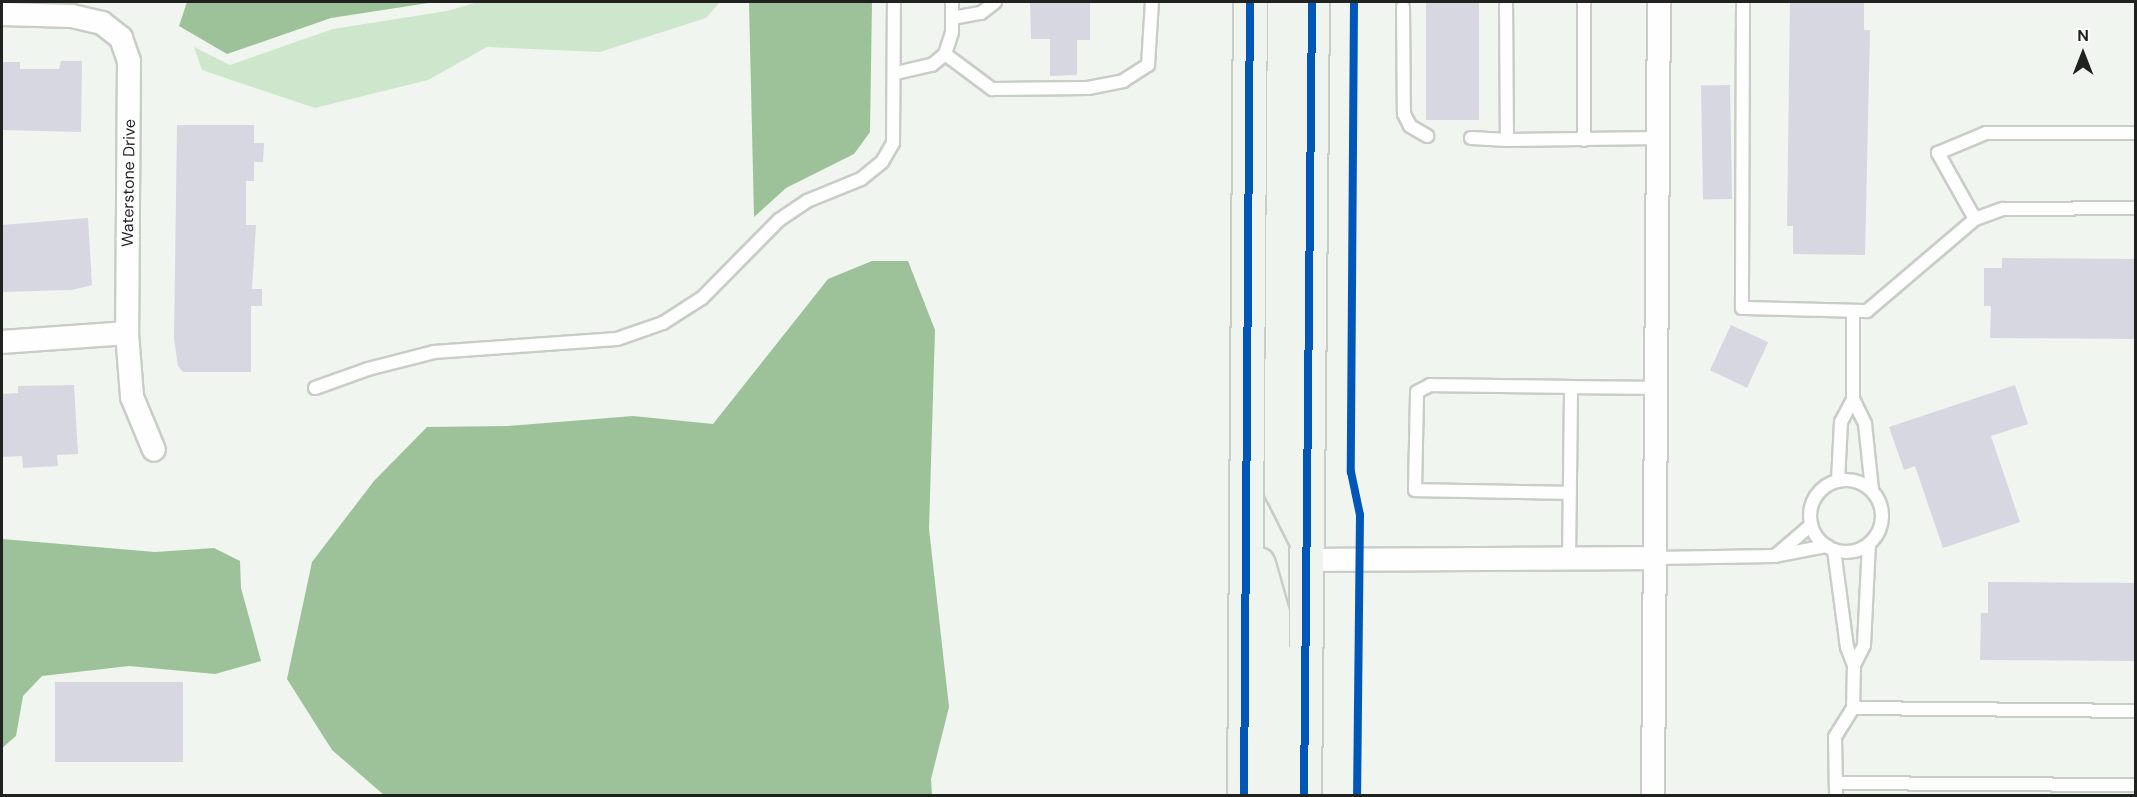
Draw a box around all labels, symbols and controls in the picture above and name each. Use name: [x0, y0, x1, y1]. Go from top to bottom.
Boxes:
north arrow: [2053, 24, 2113, 84]
text: N: [2077, 25, 2089, 46]
street label: Waterstone Drive: [118, 119, 140, 247]

